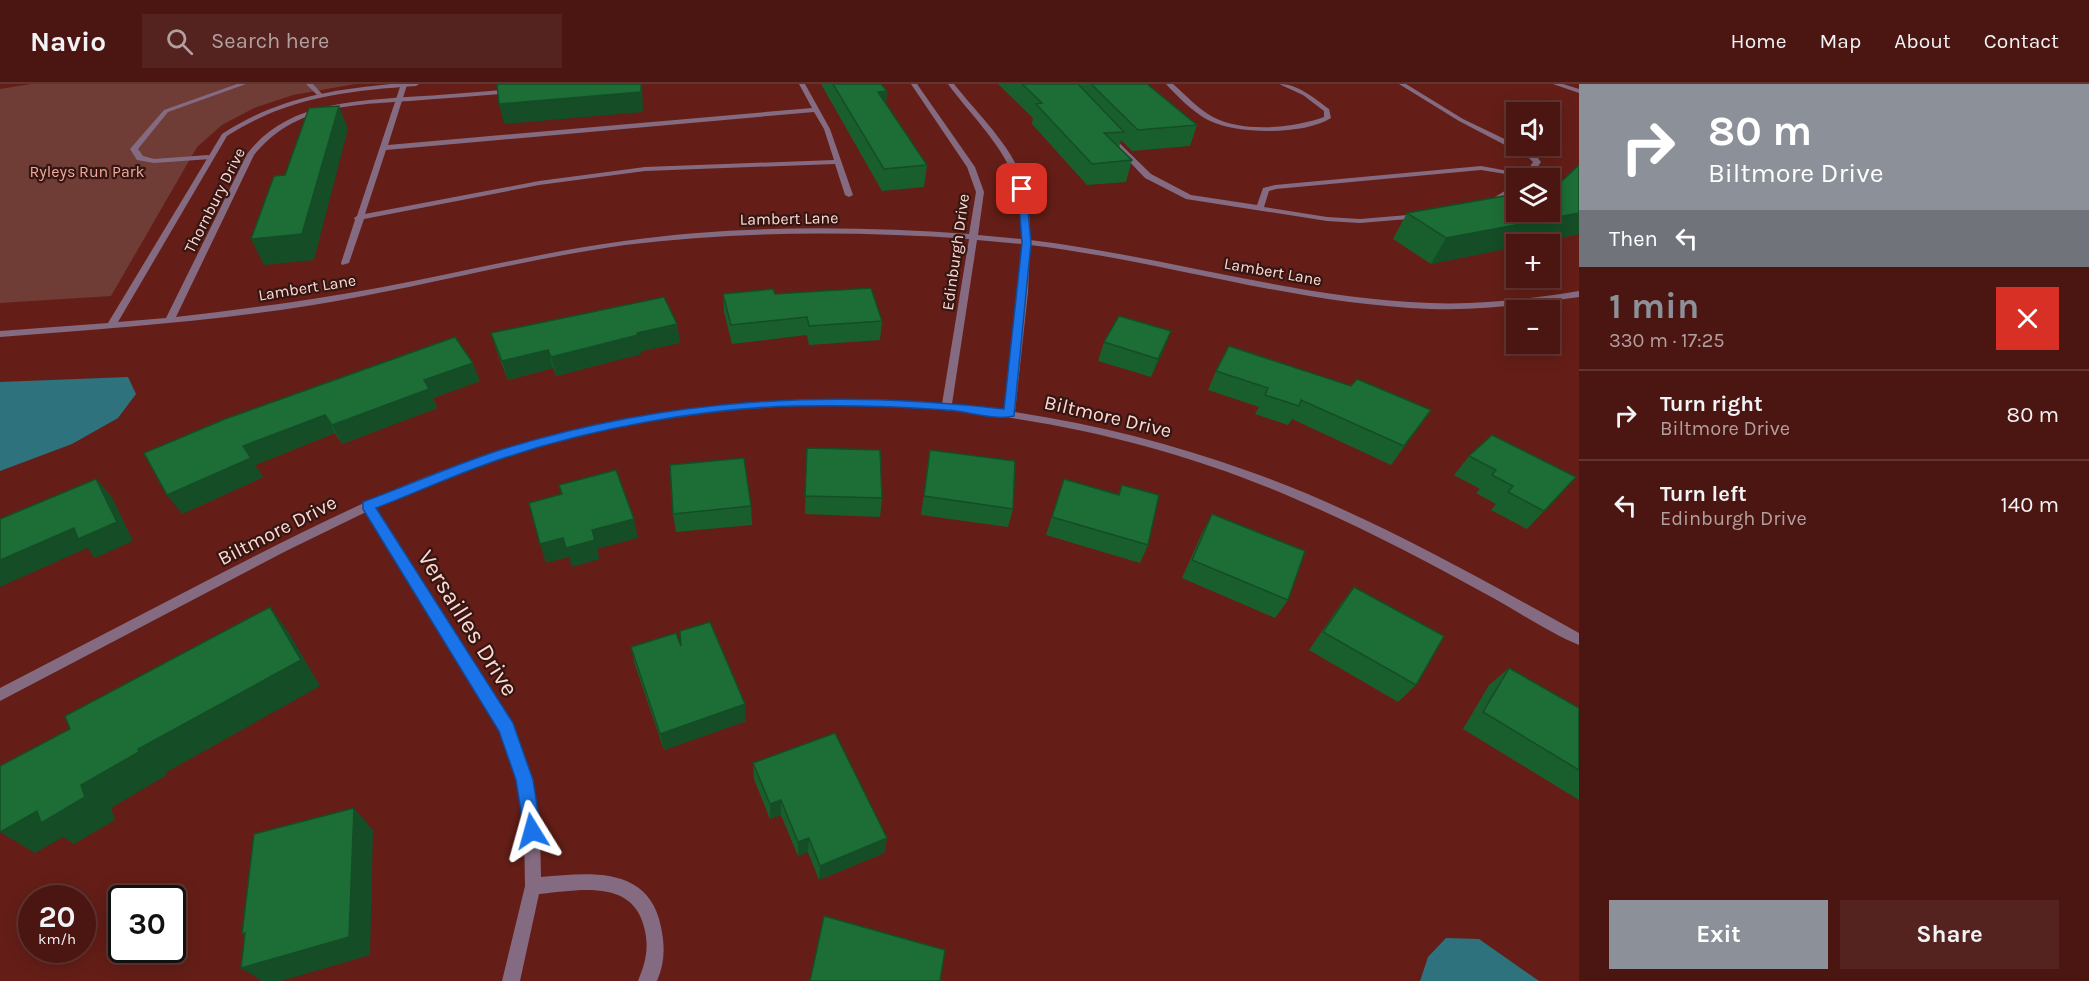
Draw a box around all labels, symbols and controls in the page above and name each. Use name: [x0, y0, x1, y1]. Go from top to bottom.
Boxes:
search box: [142, 14, 562, 68]
text: Navio: [30, 25, 106, 58]
icon: search: [163, 25, 196, 58]
text: Search here: [211, 28, 329, 54]
text: Home: [1731, 29, 1787, 53]
text: Map: [1820, 29, 1861, 53]
text: About: [1894, 29, 1951, 53]
text: Contact: [1984, 29, 2059, 53]
map controls: [1506, 102, 1560, 354]
button: sound: [1506, 102, 1560, 156]
text: 80 m: [1708, 106, 1812, 156]
icon: right: [1609, 108, 1687, 186]
street label: Thornbury Drive: [180, 144, 249, 256]
text: Biltmore Drive: [1708, 157, 1884, 189]
park label: Ryleys Run Park: [29, 162, 145, 181]
pin: [996, 163, 1047, 214]
button: layers: [1506, 168, 1560, 222]
icon: arrive: [1005, 172, 1038, 205]
street label: Edinburgh Drive: [938, 193, 973, 312]
street label: Lambert Lane: [739, 208, 839, 229]
icon: left: [1670, 222, 1703, 255]
text: Then: [1609, 226, 1658, 252]
button: +: [1506, 234, 1560, 288]
street label: Lambert Lane: [1223, 254, 1323, 289]
street label: Lambert Lane: [257, 270, 357, 305]
text: 1 min: [1609, 285, 1699, 327]
button: close: [1996, 287, 2059, 350]
button: −: [1506, 300, 1560, 354]
text: 330 m · 17:25: [1609, 329, 1725, 352]
street label: Biltmore Drive: [1042, 391, 1174, 442]
text: Turn right: [1660, 391, 1763, 417]
icon: right: [1609, 399, 1642, 432]
text: 80 m: [2007, 402, 2059, 428]
text: Biltmore Drive: [1660, 417, 1790, 440]
text: Turn left: [1660, 481, 1747, 507]
icon: left: [1609, 489, 1642, 522]
street label: Biltmore Drive: [214, 491, 340, 570]
text: 140 m: [2001, 492, 2059, 518]
text: Edinburgh Drive: [1660, 507, 1807, 530]
street label: Versailles Drive: [412, 545, 524, 701]
position arrow: [500, 799, 564, 863]
speed limit sign: 30: [108, 885, 186, 963]
text: 20: [38, 899, 76, 935]
button: Exit: [1609, 900, 1828, 969]
button: Share: [1840, 900, 2059, 969]
text: km/h: [38, 930, 76, 948]

